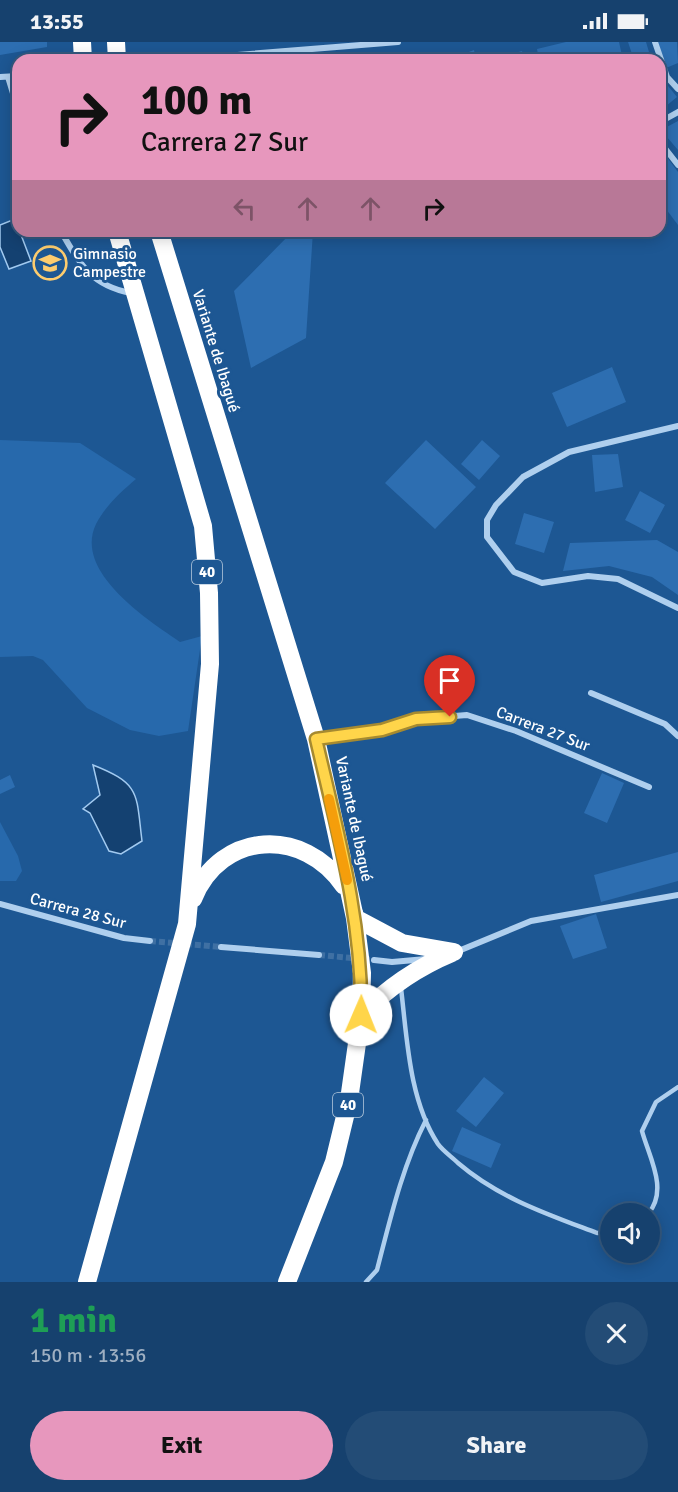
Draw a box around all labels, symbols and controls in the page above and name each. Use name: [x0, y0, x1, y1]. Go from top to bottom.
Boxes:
text: 13:55: [30, 8, 84, 35]
text: 100 m: [141, 75, 252, 126]
icon: right: [42, 78, 120, 156]
text: Carrera 27 Sur: [141, 126, 308, 159]
icon: left: [228, 192, 261, 225]
icon: ahead: [291, 192, 324, 225]
icon: ahead: [354, 192, 387, 225]
icon: right: [417, 192, 450, 225]
place label: Gimnasio Campestre: [73, 244, 146, 282]
school or university icon: Gimnasio Campestre: [32, 245, 68, 281]
street label: Variante de Ibagué: [188, 287, 244, 415]
road number: 40: [192, 560, 222, 584]
pin: [424, 655, 475, 717]
icon: arrive: [433, 664, 466, 697]
street label: Carrera 27 Sur: [493, 702, 593, 756]
street label: Variante de Ibagué: [331, 755, 377, 883]
street label: Carrera 28 Sur: [28, 889, 128, 933]
position arrow: [329, 983, 393, 1047]
road number: 40: [333, 1093, 363, 1117]
map controls: [600, 1203, 660, 1263]
button: sound: [600, 1203, 660, 1263]
text: 1 min: [30, 1298, 117, 1343]
button: close: [585, 1302, 648, 1365]
text: 150 m · 13:56: [30, 1343, 146, 1368]
button: Exit: [30, 1411, 333, 1480]
button: Share: [345, 1411, 648, 1480]

